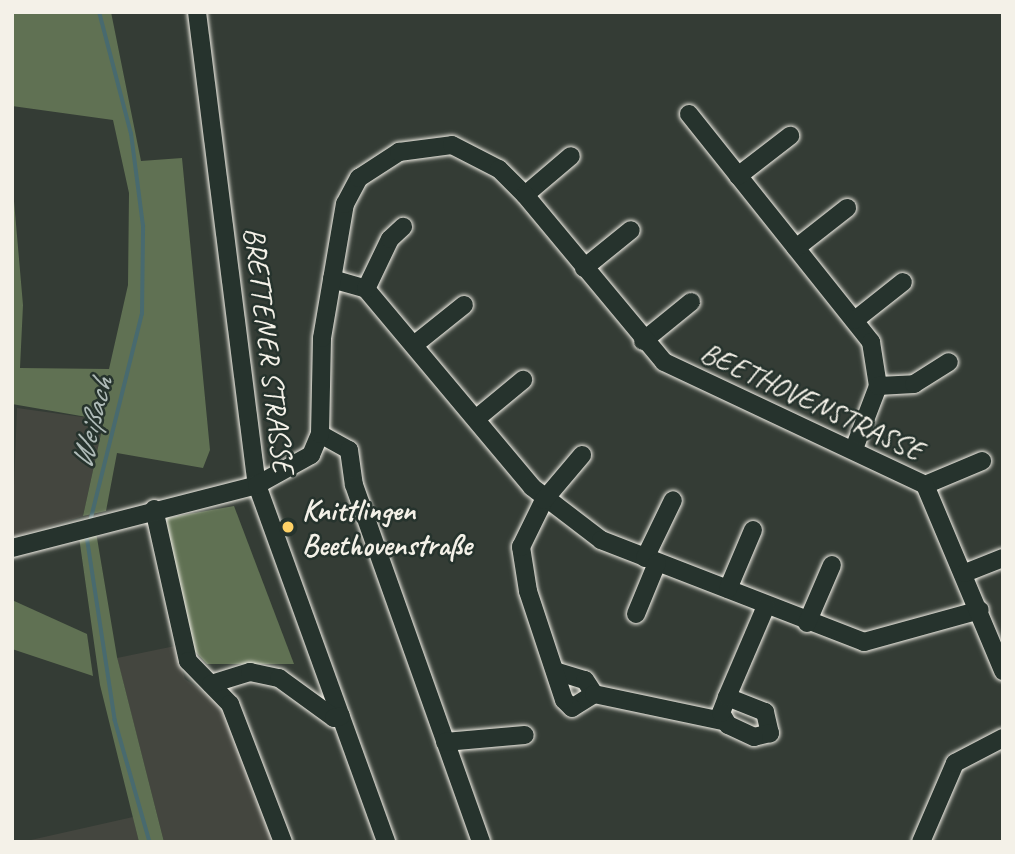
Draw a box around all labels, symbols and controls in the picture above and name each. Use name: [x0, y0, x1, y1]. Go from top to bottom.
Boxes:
street label: BRETTENER STRASSE: [236, 225, 302, 475]
street label: BEETHOVENSTRASSE: [695, 334, 929, 468]
water label: Weißach: [62, 374, 122, 472]
place label: Knittlingen Beethovenstraße: [302, 492, 472, 562]
marker: Knittlingen Beethovenstraße: [280, 519, 296, 535]

